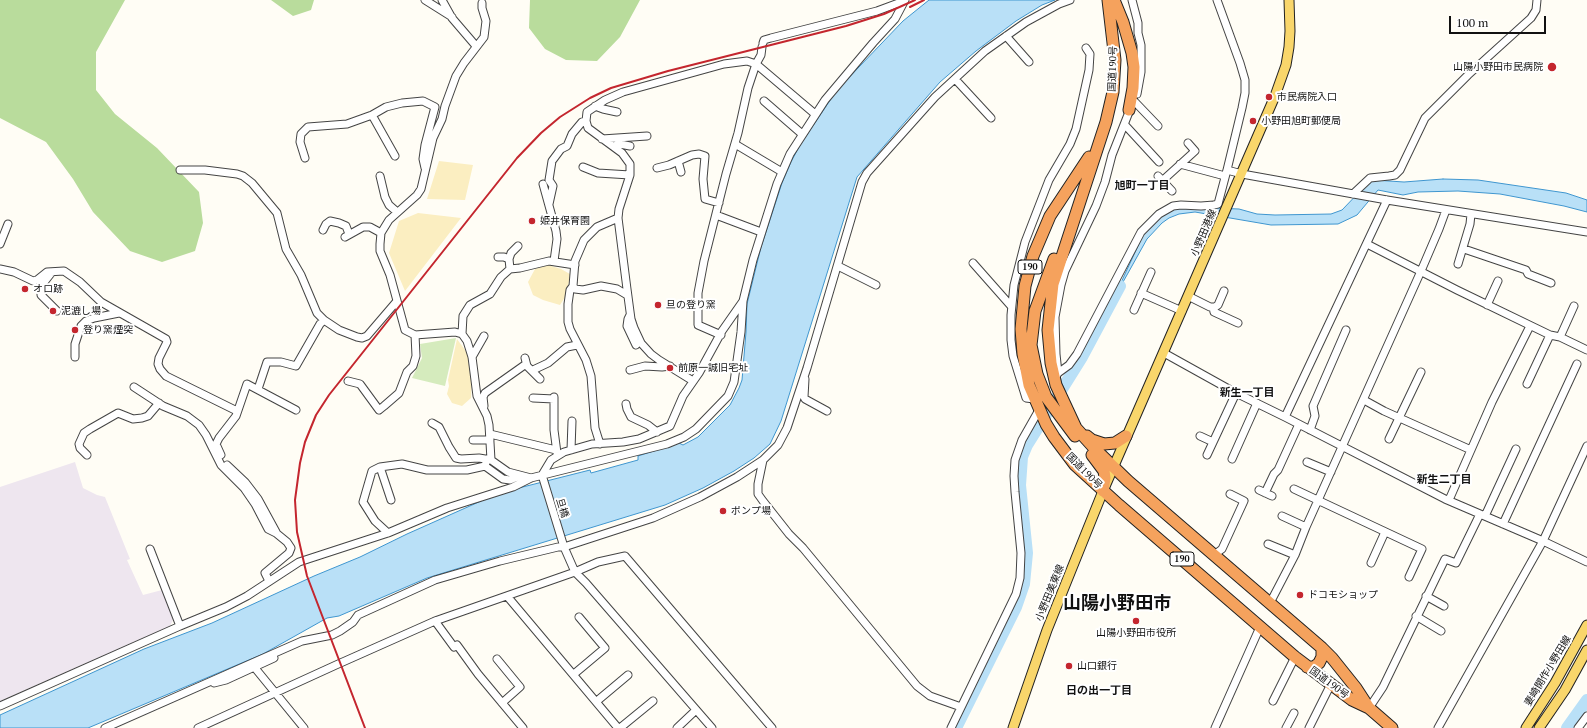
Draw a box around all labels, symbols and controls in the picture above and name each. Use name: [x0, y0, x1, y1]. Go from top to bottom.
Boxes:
scale bar: [1451, 8, 1548, 34]
text: 100 m: [1456, 15, 1488, 30]
street label: 国道190号: [1106, 46, 1120, 92]
place label: 山陽小野田市民病院: [1453, 61, 1543, 73]
marker: 山陽小野田市民病院: [1546, 61, 1558, 73]
place label: 市民病院入口: [1277, 91, 1337, 103]
marker: 市民病院入口: [1264, 92, 1274, 102]
place label: 小野田旭町郵便局: [1261, 115, 1341, 127]
marker: 小野田旭町郵便局: [1248, 116, 1258, 126]
district label: 旭町一丁目: [1115, 179, 1169, 193]
street label: 小野田港線: [1189, 208, 1219, 258]
place label: 姫井保育園: [540, 215, 590, 227]
marker: 姫井保育園: [527, 216, 537, 226]
road number: 190: [1018, 260, 1042, 274]
place label: オロ跡: [33, 283, 63, 295]
marker: オロ跡: [20, 284, 30, 294]
place label: 旦の登り窯: [666, 299, 716, 311]
marker: 旦の登り窯: [653, 300, 663, 310]
place label: 泥漉し場: [61, 305, 101, 317]
marker: 泥漉し場: [48, 306, 58, 316]
place label: 登り窯煙突: [83, 324, 133, 336]
marker: 登り窯煙突: [70, 325, 80, 335]
place label: 前原一誠旧宅址: [678, 362, 748, 374]
marker: 前原一誠旧宅址: [665, 363, 675, 373]
district label: 新生一丁目: [1220, 386, 1274, 400]
street label: 国道190号: [1063, 450, 1105, 492]
district label: 新生二丁目: [1417, 473, 1471, 487]
street label: 旦橋: [553, 497, 571, 519]
place label: ポンプ場: [731, 505, 771, 517]
marker: ポンプ場: [718, 506, 728, 516]
road number: 190: [1170, 552, 1194, 566]
street label: 小野田美東線: [1033, 563, 1067, 623]
place label: ドコモショップ: [1308, 589, 1378, 601]
marker: ドコモショップ: [1295, 590, 1305, 600]
district label: 山陽小野田市: [1063, 593, 1171, 615]
marker: 山陽小野田市役所: [1131, 616, 1141, 626]
place label: 山陽小野田市役所: [1096, 627, 1176, 639]
street label: 妻崎開作小野田線: [1522, 634, 1574, 708]
place label: 山口銀行: [1077, 660, 1117, 672]
marker: 山口銀行: [1064, 661, 1074, 671]
street label: 国道190号: [1307, 665, 1351, 701]
district label: 日の出一丁目: [1066, 684, 1132, 698]

